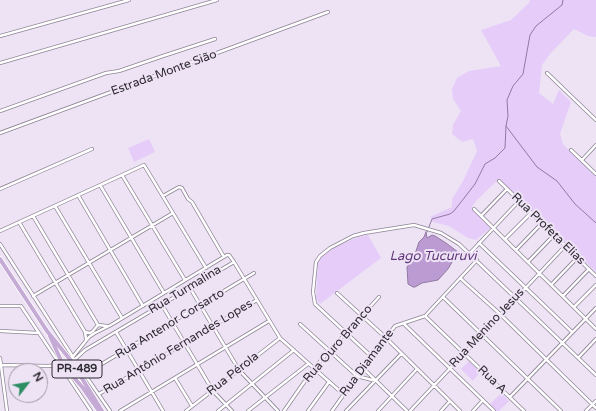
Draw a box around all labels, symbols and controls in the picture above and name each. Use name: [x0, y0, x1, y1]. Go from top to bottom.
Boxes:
street label: Estrada Monte Sião: [109, 47, 219, 99]
street label: Rua Profeta Elias: [508, 190, 588, 268]
water label: Lago Tucuruvi: [389, 249, 477, 265]
street label: Rua Turmalina: [146, 263, 224, 317]
street label: Rua Menino Jesus: [447, 285, 527, 371]
street label: Rua Antenor Corsarto: [113, 286, 227, 362]
street label: Rua Antônio Fernandes Lopes: [101, 297, 255, 397]
street label: Rua Ouro Branco: [300, 302, 376, 386]
street label: Rua Diamante: [337, 326, 397, 400]
street label: Rua Pérola: [204, 349, 262, 399]
road number: PR-489: [52, 360, 102, 378]
north arrow: [8, 363, 48, 403]
street label: Rua A: [475, 363, 509, 397]
text: N: [30, 370, 46, 384]

